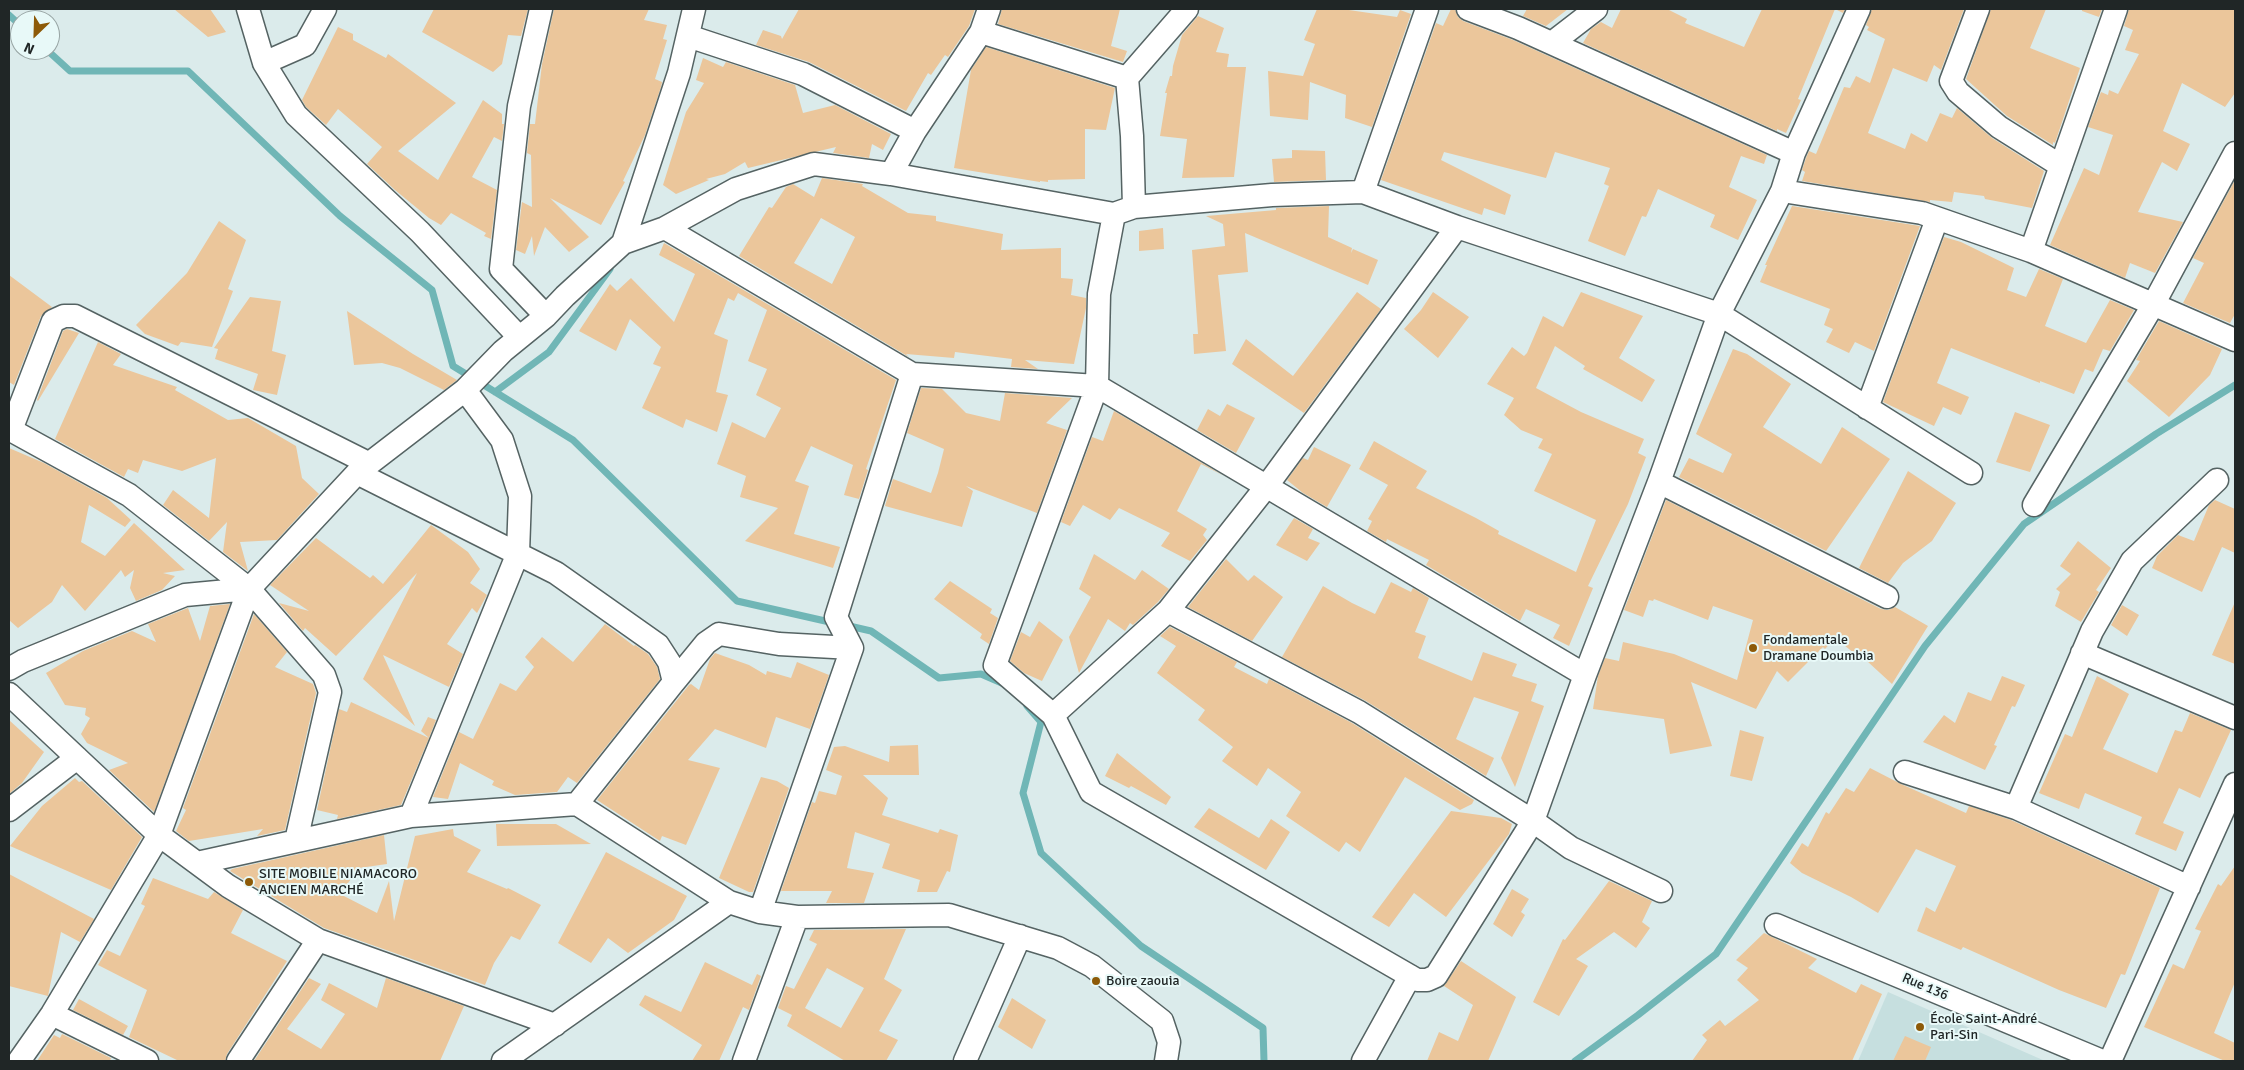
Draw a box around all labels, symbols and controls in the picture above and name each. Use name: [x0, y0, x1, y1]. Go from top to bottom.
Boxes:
north arrow: [10, 10, 60, 60]
text: N: [21, 38, 37, 58]
place label: Fondamentale Dramane Doumbia: [1763, 632, 1874, 664]
marker: Fondamentale Dramane Doumbia: [1747, 642, 1759, 654]
place label: SITE MOBILE NIAMACORO ANCIEN MARCHÉ: [259, 866, 417, 899]
marker: SITE MOBILE NIAMACORO ANCIEN MARCHÉ: [243, 876, 255, 888]
street label: Rue 136: [1899, 970, 1951, 1004]
place label: Boire zaouia: [1106, 973, 1180, 989]
marker: Boire zaouia: [1090, 975, 1102, 987]
place label: École Saint-André Pari-Sin: [1930, 1011, 2037, 1044]
marker: École Saint-André Pari-Sin: [1914, 1021, 1926, 1033]

